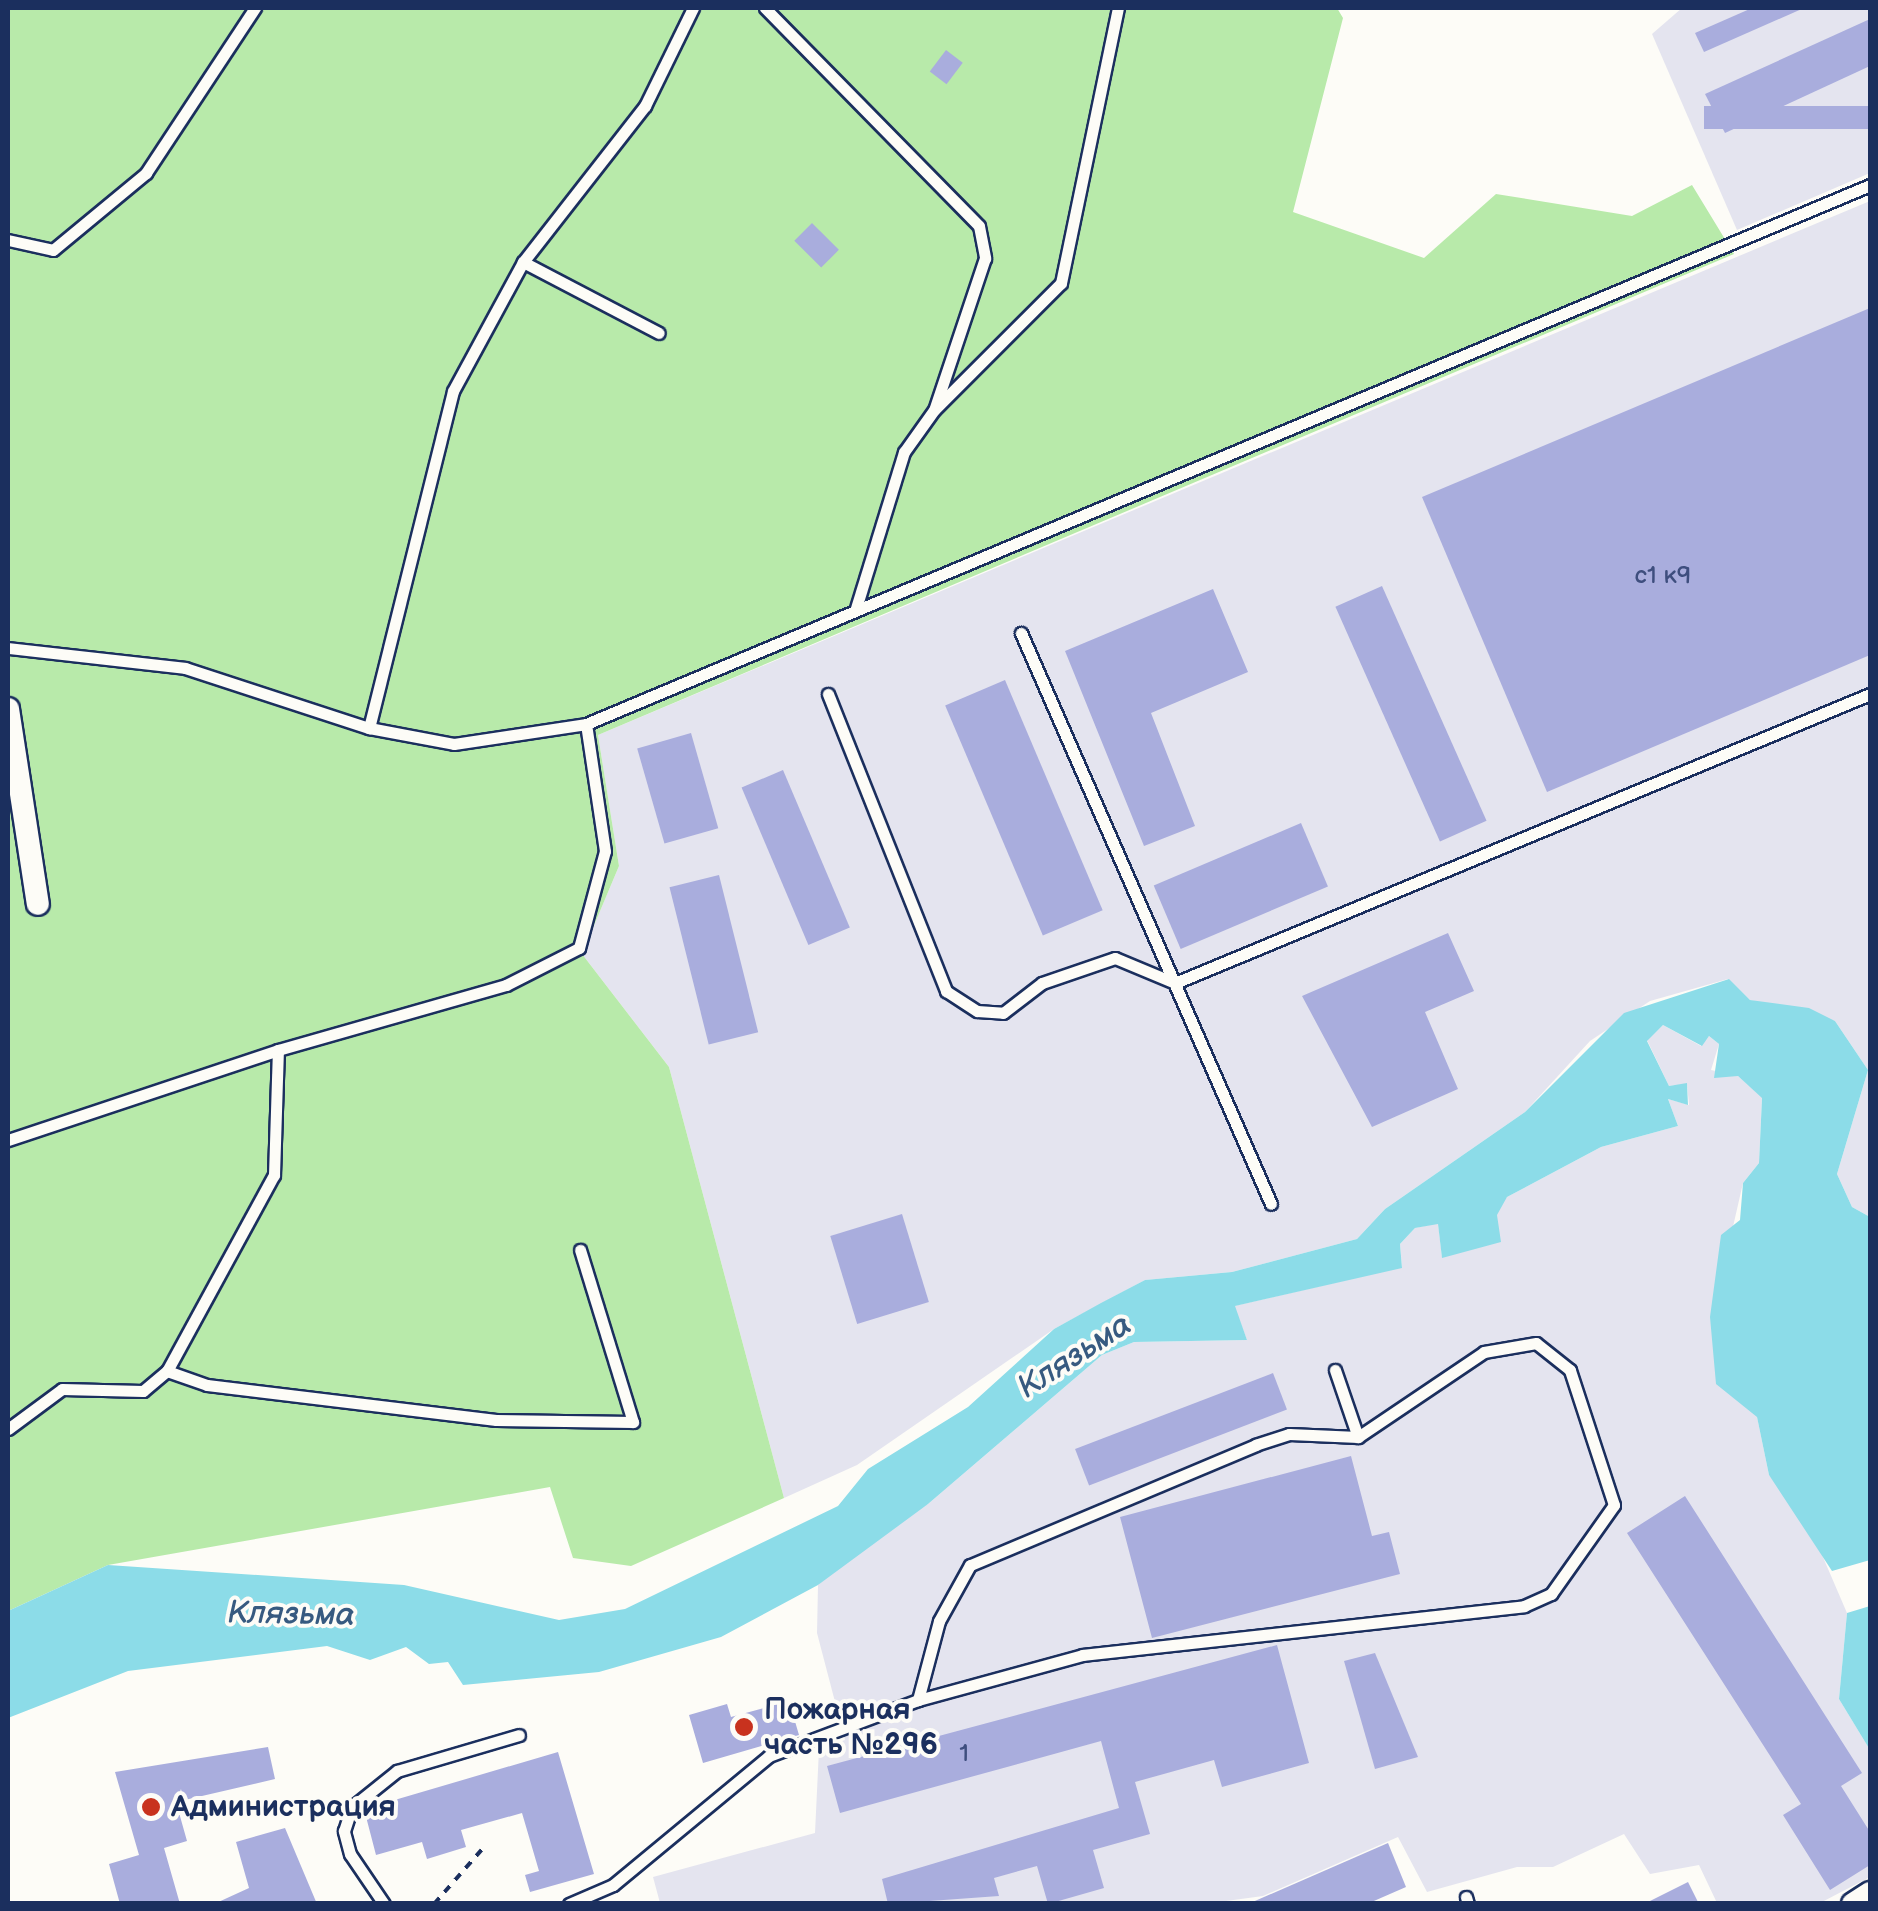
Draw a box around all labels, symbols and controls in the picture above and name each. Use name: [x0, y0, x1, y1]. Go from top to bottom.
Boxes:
house number: с1 к9: [1635, 561, 1691, 591]
water label: Клязьма: [1011, 1306, 1139, 1408]
water label: Клязьма: [227, 1595, 355, 1635]
place label: Пожарная часть №296: [764, 1692, 938, 1762]
marker: Пожарная часть №296: [733, 1716, 755, 1738]
house number: 1: [959, 1739, 969, 1769]
place label: Администрация: [171, 1789, 396, 1825]
marker: Администрация: [140, 1796, 162, 1818]

